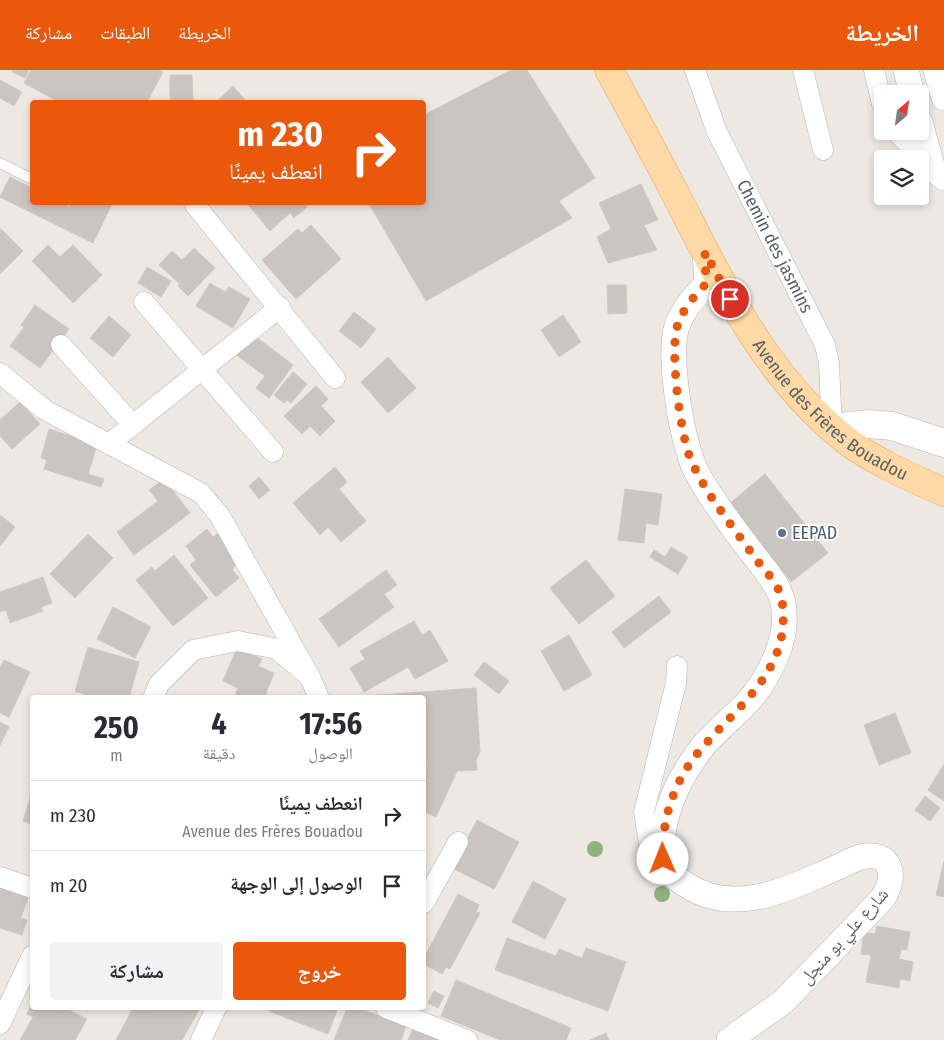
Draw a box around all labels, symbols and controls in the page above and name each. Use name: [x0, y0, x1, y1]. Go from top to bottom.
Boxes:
text: الخريطة: [845, 19, 919, 47]
text: مشاركة: [25, 22, 72, 44]
text: الطبقات: [100, 22, 150, 44]
text: الخريطة: [178, 22, 231, 44]
north arrow: [874, 85, 929, 140]
map controls: [874, 85, 929, 205]
text: 230 m: [237, 113, 323, 155]
icon: right: [341, 120, 406, 185]
button: layers: [874, 150, 929, 205]
text: انعطف يمينًا: [229, 158, 323, 185]
street label: Chemin des jasmins: [732, 176, 818, 317]
pin: [709, 278, 751, 320]
icon: arrive: [716, 285, 744, 313]
street label: Avenue des Frères Bouadou: [748, 335, 911, 485]
place label: EEPAD: [792, 522, 837, 544]
marker: EEPAD: [776, 527, 788, 539]
text: 4: [211, 706, 227, 742]
text: 17:56: [299, 706, 362, 742]
text: 250: [94, 710, 139, 746]
text: دقيقة: [203, 744, 235, 763]
text: الوصول: [309, 744, 353, 763]
text: m: [110, 746, 123, 765]
text: انعطف يمينًا: [278, 792, 363, 815]
icon: right: [378, 802, 406, 830]
text: 230 m: [50, 804, 96, 827]
text: Avenue des Frères Bouadou: [182, 822, 363, 841]
position arrow: [636, 832, 688, 884]
text: الوصول إلى الوجهة: [230, 872, 363, 895]
icon: arrive: [378, 872, 406, 900]
text: 20 m: [50, 874, 87, 897]
street label: شارع علي بو منجل: [795, 883, 896, 991]
button: مشاركة: [50, 942, 223, 1000]
button: خروج: [233, 942, 406, 1000]

